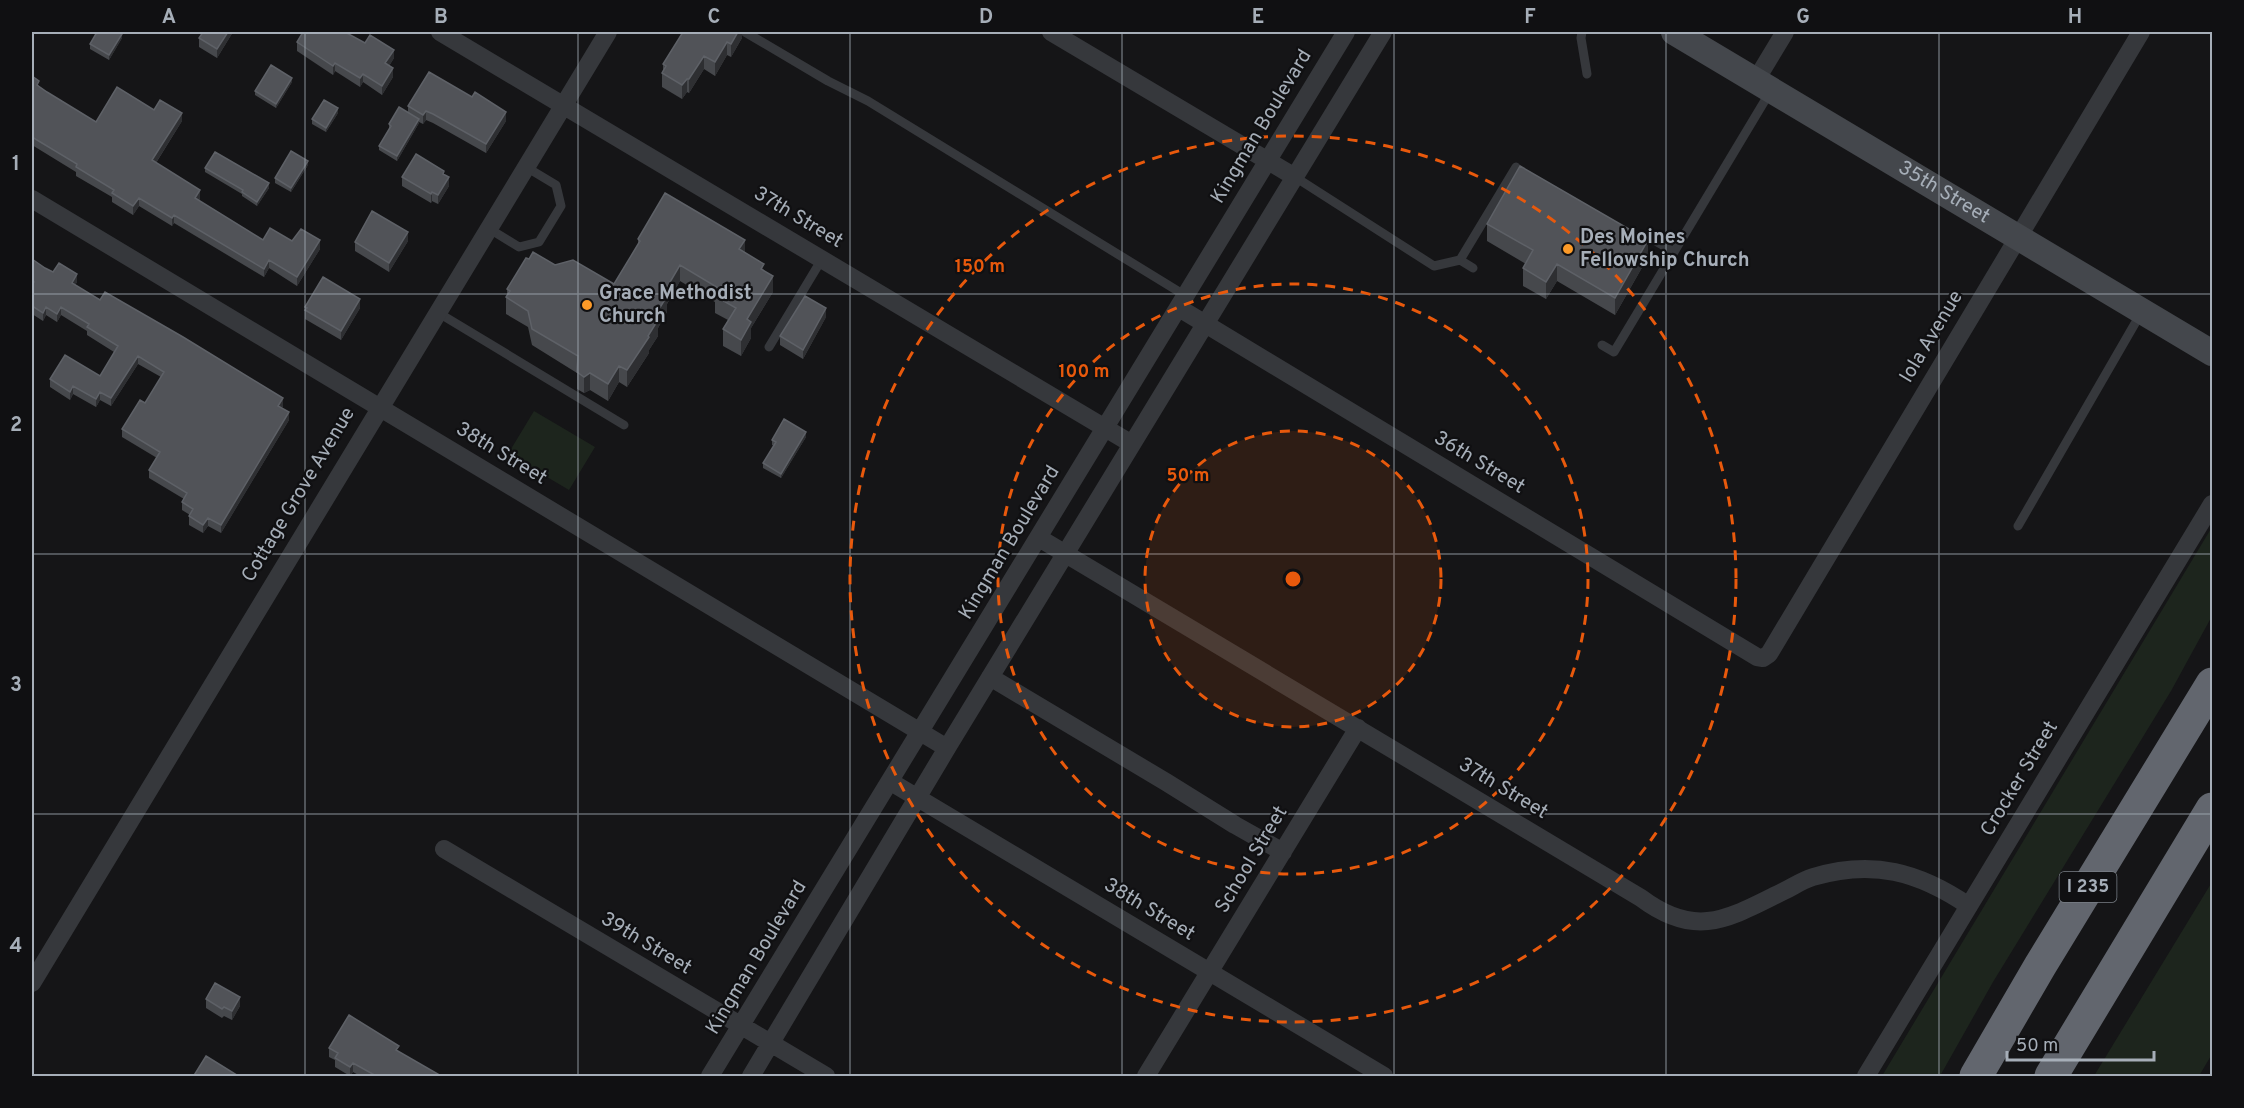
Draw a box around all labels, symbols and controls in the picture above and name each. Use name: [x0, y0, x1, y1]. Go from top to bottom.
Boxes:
text: A: [162, 5, 176, 31]
text: B: [434, 5, 448, 31]
text: C: [708, 5, 720, 31]
text: D: [979, 5, 993, 31]
text: E: [1252, 5, 1264, 31]
text: F: [1524, 5, 1536, 31]
text: G: [1796, 5, 1810, 31]
text: H: [2068, 5, 2082, 31]
street label: Kingman Boulevard: [1206, 45, 1318, 209]
text: 1: [12, 152, 20, 178]
street label: 35th Street: [1893, 155, 1994, 230]
street label: 37th Street: [748, 181, 848, 255]
place label: Des Moines Fellowship Church: [1580, 225, 1750, 274]
marker: Des Moines Fellowship Church: [1561, 242, 1575, 256]
text: 150 m: [955, 256, 1005, 279]
place label: Grace Methodist Church: [599, 281, 752, 330]
street label: Iola Avenue: [1894, 286, 1970, 388]
marker: Grace Methodist Church: [580, 298, 594, 312]
text: 100 m: [1058, 361, 1110, 384]
street label: Cottage Grove Avenue: [236, 403, 362, 587]
text: 2: [10, 413, 22, 439]
street label: 38th Street: [451, 417, 551, 491]
street label: 36th Street: [1429, 426, 1529, 500]
street label: Kingman Boulevard: [954, 461, 1066, 625]
text: 50 m: [1166, 465, 1210, 488]
centre of rings: [1283, 569, 1303, 589]
text: 3: [10, 673, 22, 699]
street label: Crocker Street: [1975, 716, 2065, 842]
street label: 37th Street: [1453, 752, 1553, 826]
street label: School Street: [1210, 802, 1294, 918]
road number: I 235: [2060, 872, 2116, 902]
street label: 38th Street: [1099, 873, 1199, 947]
street label: Kingman Boulevard: [701, 876, 813, 1040]
street label: 39th Street: [596, 907, 696, 981]
text: 4: [10, 934, 22, 960]
scale bar: [2007, 1024, 2154, 1062]
text: 50 m: [2016, 1035, 2058, 1058]

